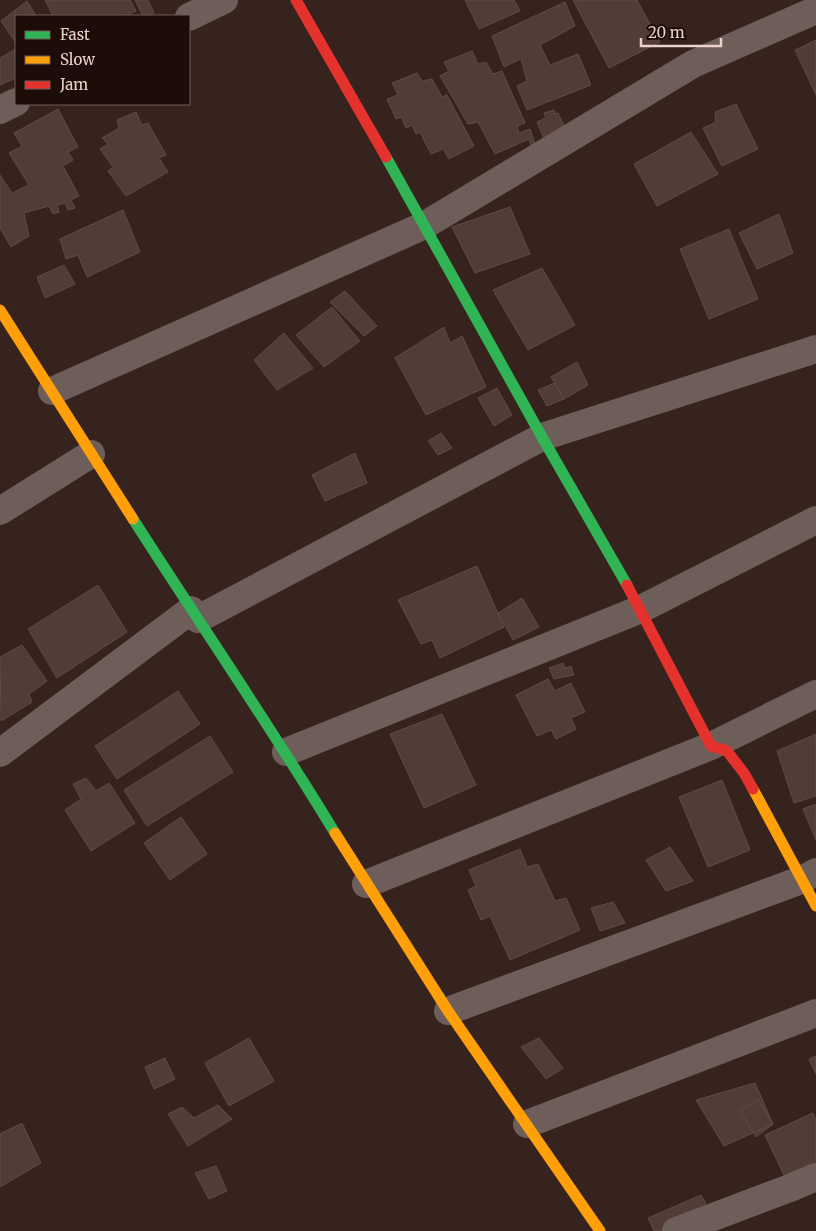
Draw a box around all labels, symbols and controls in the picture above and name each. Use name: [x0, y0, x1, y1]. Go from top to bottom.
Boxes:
legend: [15, 15, 190, 105]
scale bar: [641, 15, 721, 47]
text: 20 m: [648, 23, 685, 42]
text: Fast: [60, 25, 90, 44]
text: Slow: [60, 50, 95, 69]
text: Jam: [59, 75, 88, 94]

